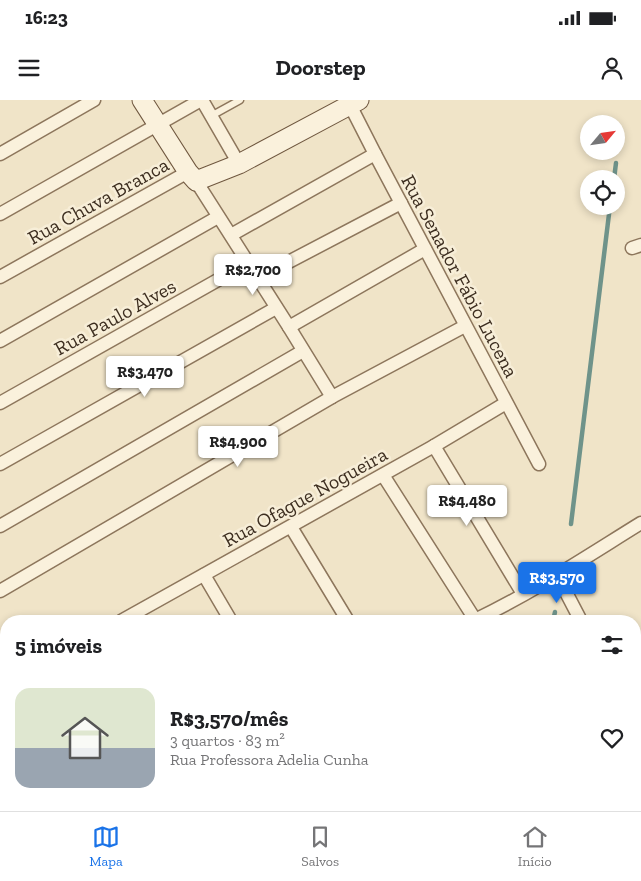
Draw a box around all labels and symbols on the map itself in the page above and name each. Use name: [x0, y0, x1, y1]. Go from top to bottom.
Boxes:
north arrow: [580, 115, 625, 160]
street label: Rua Chuva Branca: [23, 152, 173, 250]
street label: Rua Senador Fábio Lucena: [396, 171, 524, 382]
pin: R$2,700: [207, 254, 299, 296]
street label: Rua Paulo Alves: [50, 274, 180, 360]
pin: R$3,470: [99, 356, 191, 398]
pin: R$4,900: [192, 426, 284, 468]
street label: Rua Ofague Nogueira: [219, 442, 392, 552]
pin: R$4,480: [421, 484, 513, 527]
pin: R$3,570: [511, 562, 603, 604]

